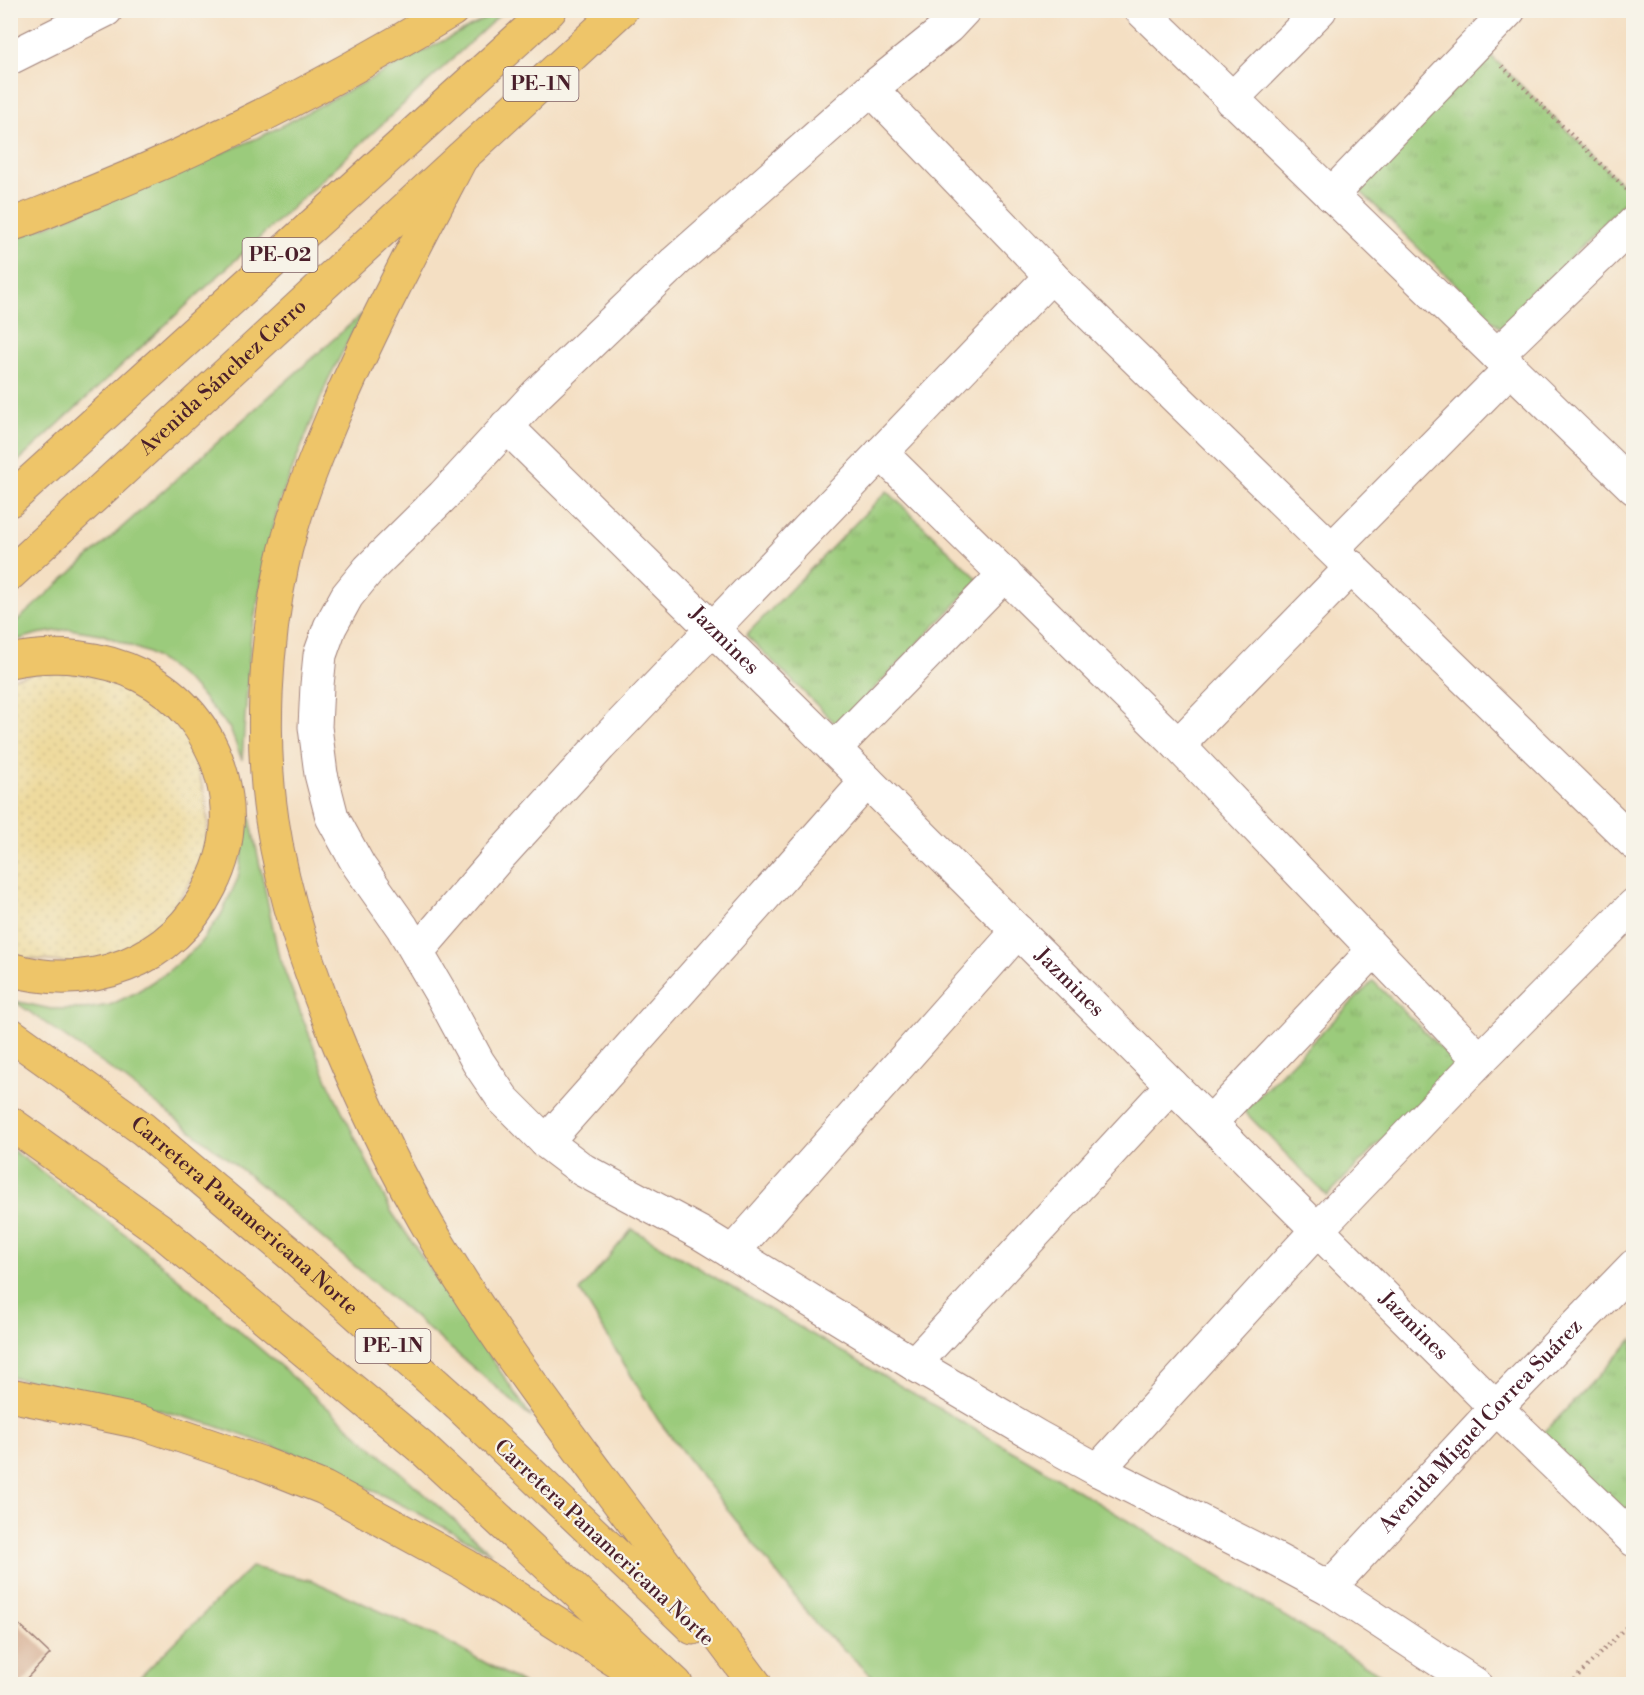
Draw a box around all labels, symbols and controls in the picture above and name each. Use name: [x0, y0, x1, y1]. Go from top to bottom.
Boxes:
road number: PE-1N: [504, 67, 578, 101]
road number: PE-02: [242, 238, 318, 272]
street label: Avenida Sánchez Cerro: [133, 293, 312, 462]
street label: Jazmines: [683, 600, 764, 680]
street label: Jazmines: [1029, 942, 1109, 1023]
street label: Carretera Panamericana Norte: [125, 1111, 363, 1321]
street label: Jazmines: [1373, 1285, 1454, 1366]
street label: Avenida Miguel Correa Suárez: [1373, 1314, 1588, 1539]
road number: PE-1N: [356, 1329, 430, 1363]
street label: Carretera Panamericana Norte: [488, 1434, 720, 1652]

